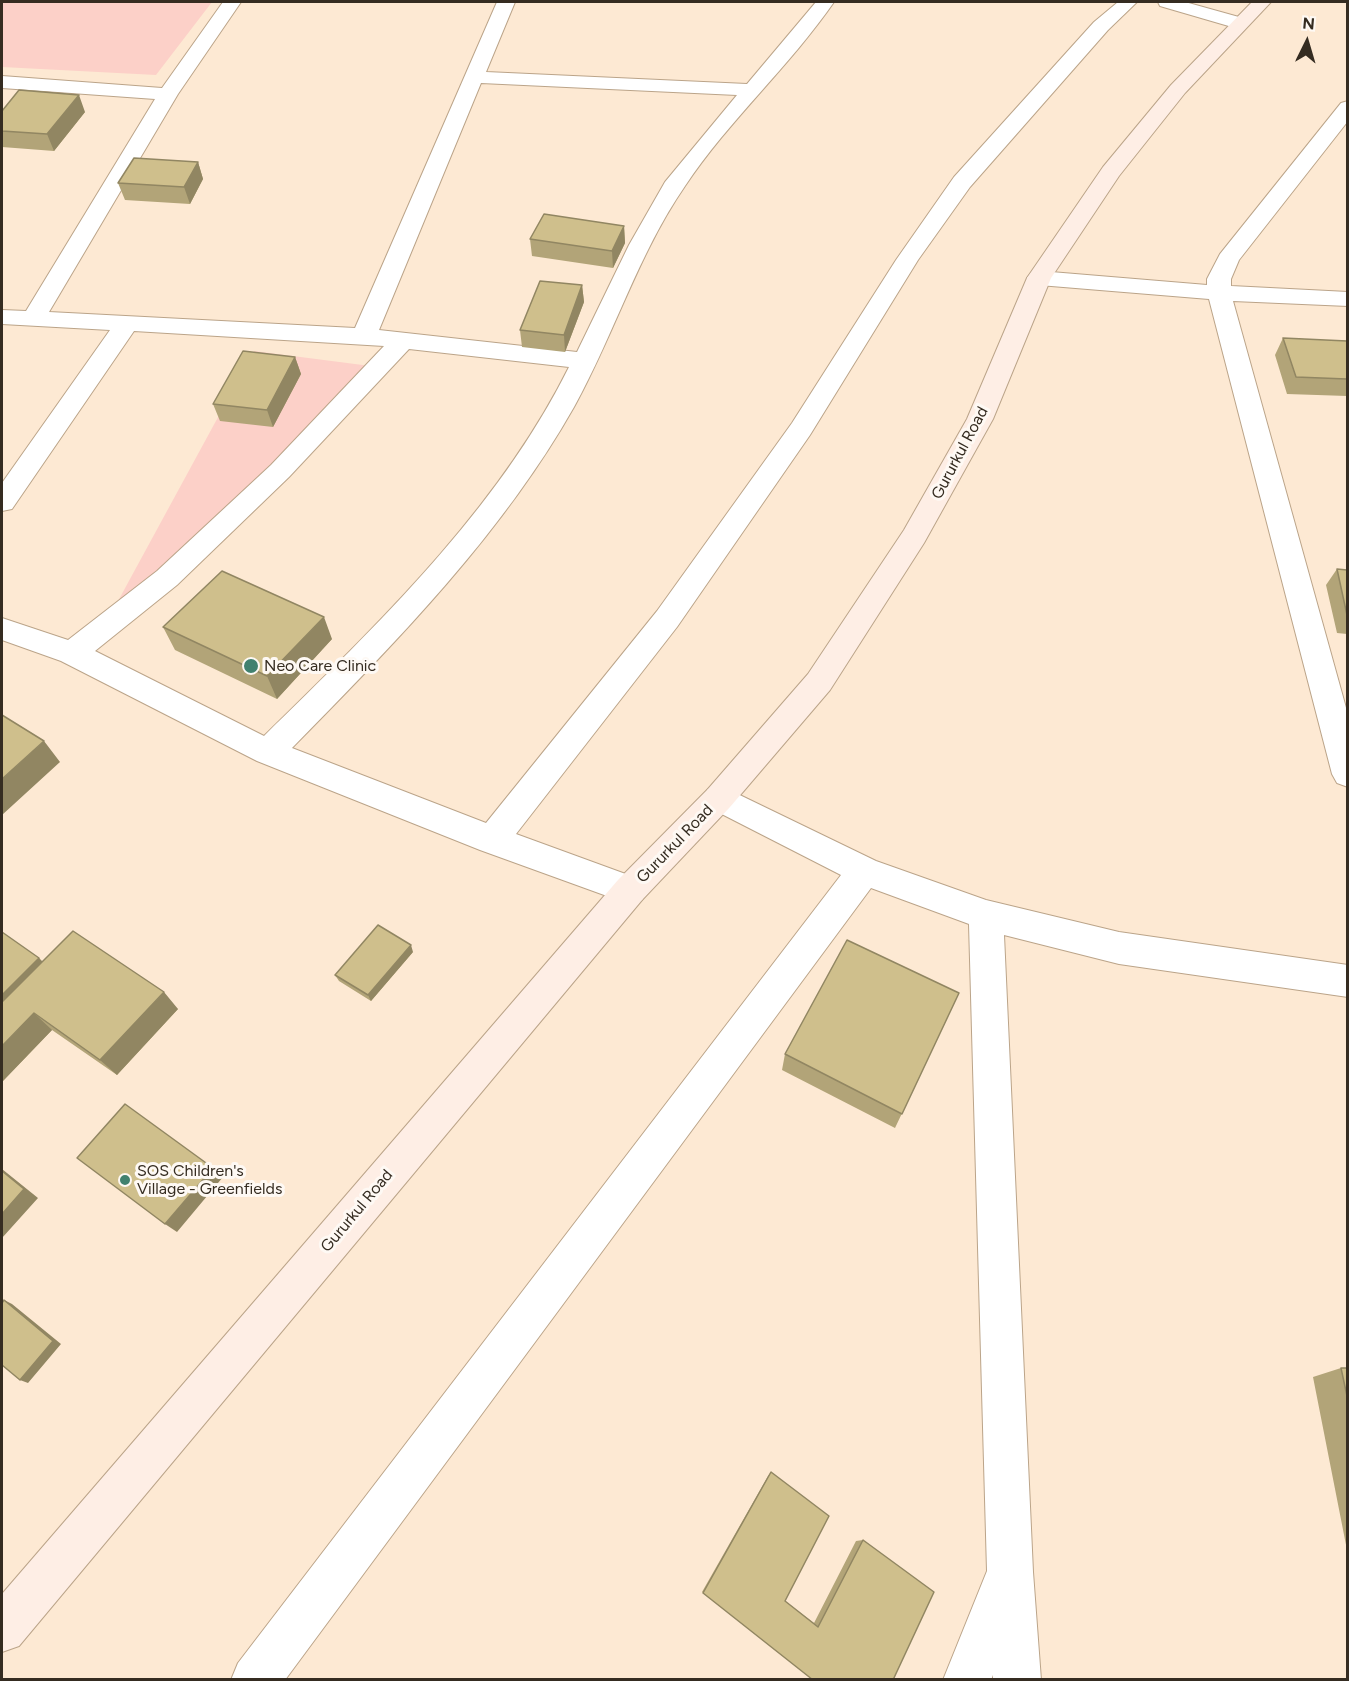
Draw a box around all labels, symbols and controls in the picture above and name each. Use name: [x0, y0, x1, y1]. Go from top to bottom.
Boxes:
north arrow: [1277, 12, 1337, 72]
text: N: [1302, 14, 1316, 34]
street label: Gururkul Road: [928, 404, 992, 502]
place label: Neo Care Clinic: [264, 656, 376, 676]
marker: Neo Care Clinic: [242, 657, 260, 675]
street label: Gururkul Road: [633, 801, 717, 887]
place label: SOS Children's Village - Greenfields: [137, 1161, 282, 1199]
street label: Gururkul Road: [317, 1166, 397, 1256]
marker: SOS Children's Village - Greenfields: [118, 1173, 132, 1187]

